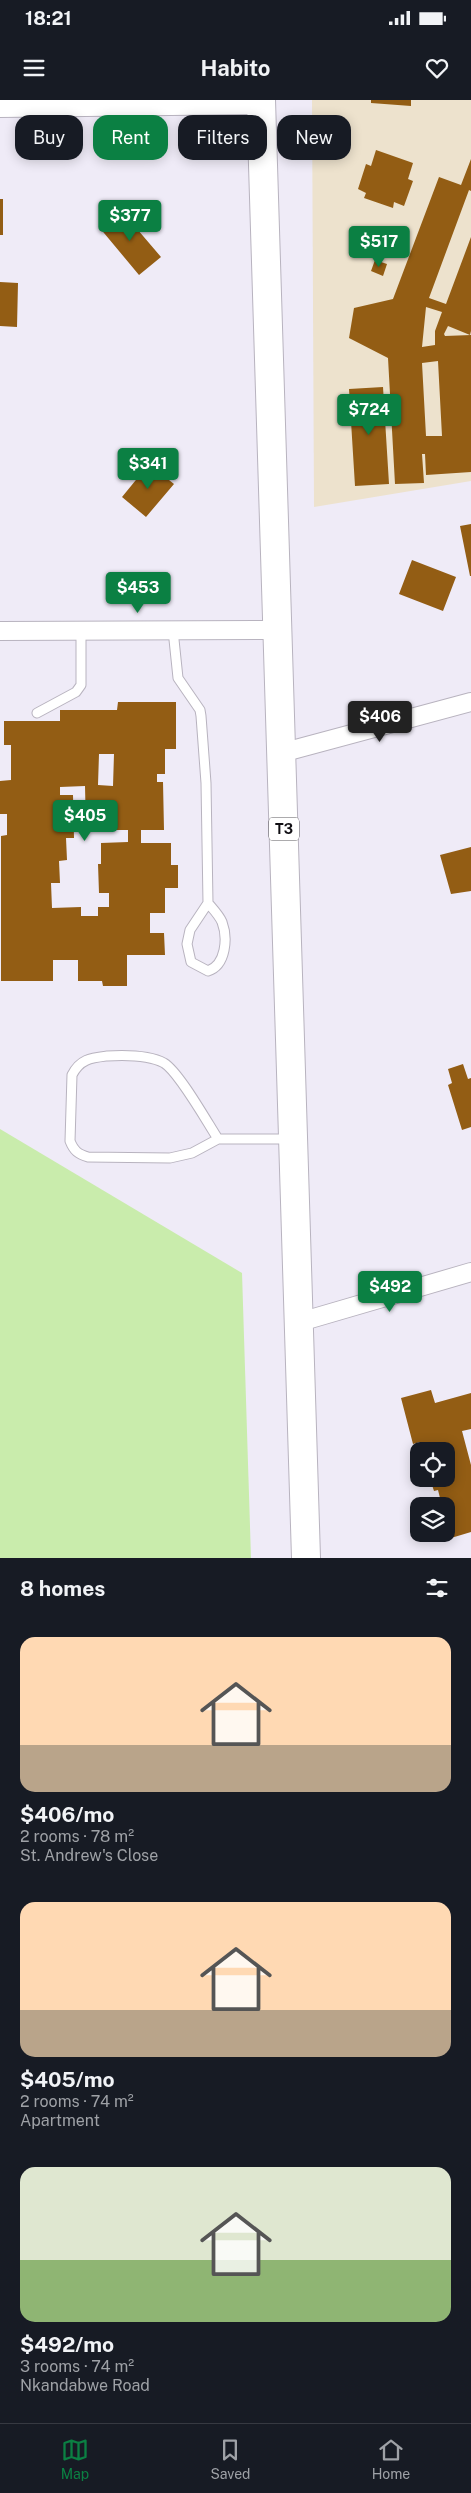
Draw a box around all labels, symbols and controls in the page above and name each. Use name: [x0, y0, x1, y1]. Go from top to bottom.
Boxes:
text: 18:21: [25, 7, 72, 29]
icon: menu: [20, 54, 48, 82]
icon: heart: [423, 54, 451, 82]
text: Habito: [200, 55, 271, 81]
chip: Buy: [15, 115, 83, 160]
chip: Rent: [93, 115, 168, 160]
chip: Filters: [178, 115, 267, 160]
chip: New: [277, 115, 351, 160]
pin: $377: [100, 200, 160, 242]
text: $377: [109, 206, 151, 225]
pin: $517: [349, 226, 409, 268]
text: $517: [360, 232, 398, 251]
pin: $724: [339, 394, 399, 436]
text: $724: [348, 400, 390, 419]
pin: $341: [118, 448, 178, 490]
text: $341: [129, 454, 167, 473]
pin: $453: [108, 572, 168, 614]
text: $453: [117, 578, 159, 597]
pin: $406: [350, 700, 410, 743]
text: $406: [359, 707, 401, 726]
pin: $405: [55, 800, 115, 842]
text: $405: [64, 806, 106, 825]
road number: T3: [269, 818, 299, 841]
pin: $492: [360, 1270, 420, 1313]
text: $492: [369, 1277, 411, 1296]
map controls: [410, 1442, 455, 1542]
button: locate: [410, 1442, 455, 1487]
button: layers: [410, 1497, 455, 1542]
icon: filters: [423, 1574, 451, 1602]
text: 8 homes: [20, 1576, 105, 1601]
icon: home: [191, 1669, 281, 1759]
text: $406/mo: [20, 1802, 114, 1827]
text: 2 rooms · 78 m²: [20, 1827, 134, 1846]
text: St. Andrew's Close: [20, 1846, 158, 1865]
icon: home: [191, 1934, 281, 2024]
text: $405/mo: [20, 2067, 115, 2092]
text: 2 rooms · 74 m²: [20, 2092, 134, 2111]
text: Apartment: [20, 2111, 100, 2130]
icon: home: [191, 2199, 281, 2289]
text: $492/mo: [20, 2332, 114, 2357]
text: 3 rooms · 74 m²: [20, 2357, 134, 2376]
text: Nkandabwe Road: [20, 2376, 150, 2395]
tab: Map: [61, 2436, 89, 2482]
tab: Saved: [210, 2436, 250, 2482]
tab: Home: [372, 2436, 410, 2482]

